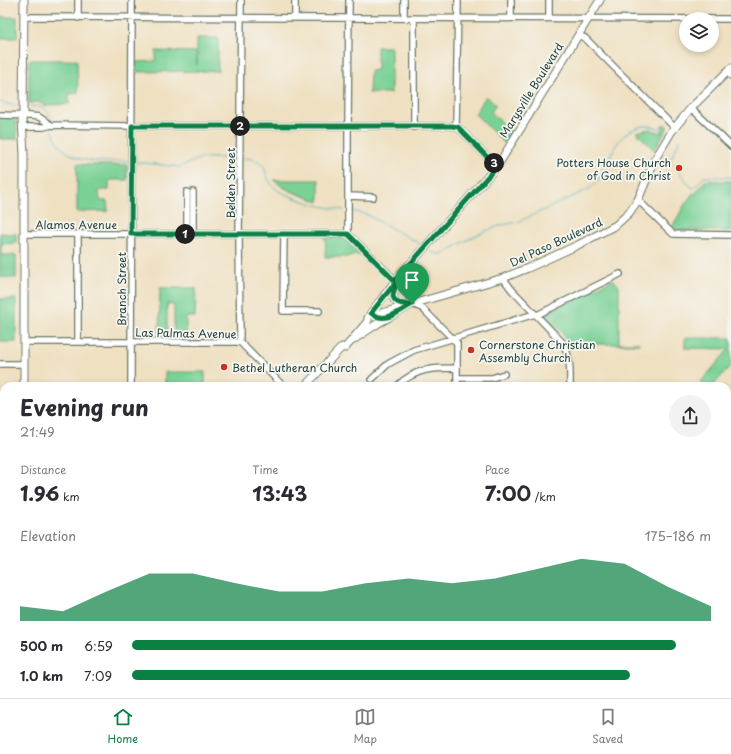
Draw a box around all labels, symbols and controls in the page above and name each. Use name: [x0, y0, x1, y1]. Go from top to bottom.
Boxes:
map controls: [679, 12, 719, 52]
button: layers: [679, 12, 719, 52]
street label: Marysville Boulevard: [495, 39, 567, 141]
pin: 2: [230, 116, 250, 136]
text: 2: [236, 117, 244, 134]
street label: Belden Street: [222, 147, 239, 218]
pin: 3: [484, 153, 504, 173]
text: 3: [490, 154, 498, 171]
place label: Potters House Church of God in Christ: [557, 154, 672, 184]
marker: Potters House Church of God in Christ: [674, 163, 684, 173]
street label: Del Paso Boulevard: [507, 213, 605, 271]
street label: Alamos Avenue: [35, 216, 117, 233]
pin: 1: [175, 224, 195, 244]
text: 1: [182, 225, 188, 242]
street label: Branch Street: [113, 251, 130, 326]
pin: [395, 263, 429, 304]
icon: arrive: [401, 269, 423, 291]
street label: Las Palmas Avenue: [135, 324, 237, 342]
place label: Cornerstone Christian Assembly Church: [479, 336, 596, 366]
marker: Cornerstone Christian Assembly Church: [466, 345, 476, 355]
place label: Bethel Lutheran Church: [232, 359, 357, 376]
marker: Bethel Lutheran Church: [219, 362, 229, 372]
text: Evening run: [20, 390, 149, 423]
button: share: [669, 395, 711, 437]
text: 21:49: [20, 422, 55, 441]
text: Distance: [20, 461, 66, 478]
text: Time: [252, 461, 278, 478]
text: Pace: [485, 461, 509, 478]
text: 1.96: [20, 478, 59, 508]
text: 13:43: [252, 478, 307, 508]
text: 7:00: [485, 478, 531, 508]
text: km: [59, 488, 79, 505]
text: /km: [531, 488, 556, 505]
text: Elevation: [20, 526, 76, 545]
text: 175–186 m: [645, 526, 711, 545]
text: 500 m: [20, 636, 63, 655]
text: 6:59: [84, 636, 113, 655]
text: 1.0 km: [20, 666, 63, 685]
text: 7:09: [84, 666, 112, 685]
tab: Home: [108, 706, 138, 747]
tab: Map: [353, 706, 377, 747]
tab: Saved: [592, 706, 623, 747]

